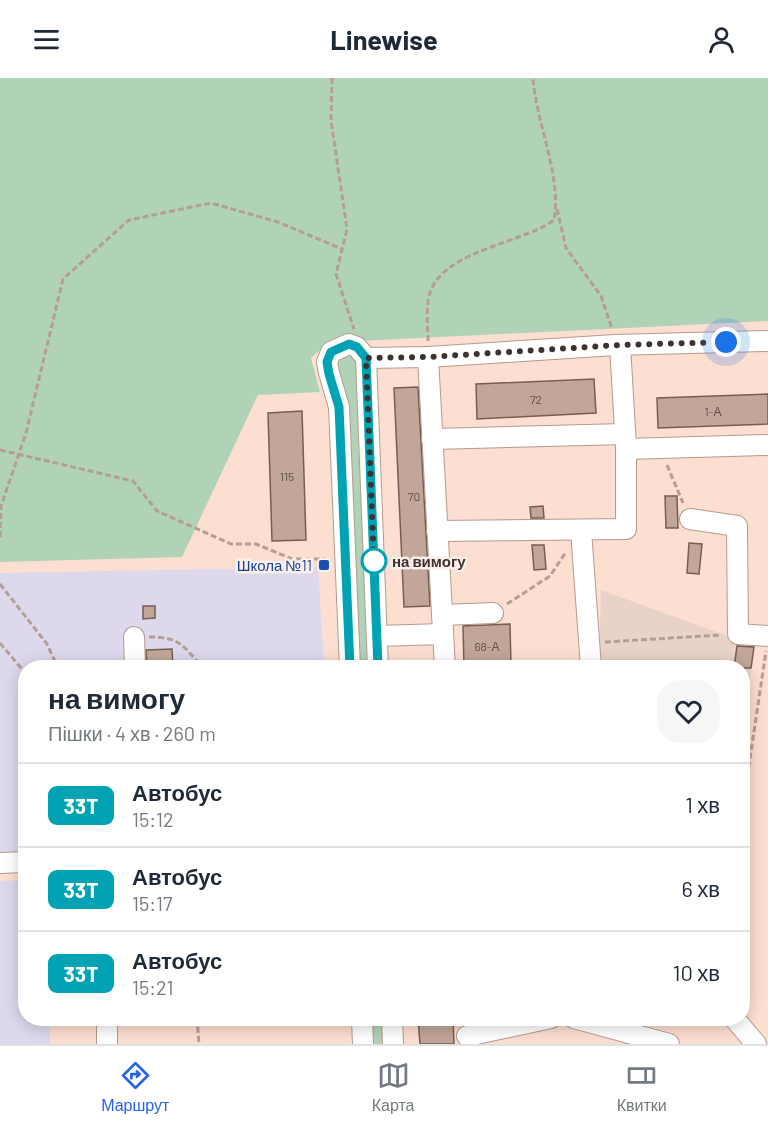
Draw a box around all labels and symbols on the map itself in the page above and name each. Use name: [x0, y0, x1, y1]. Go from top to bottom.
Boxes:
your location: [711, 327, 741, 357]
house number: 72: [530, 392, 542, 406]
house number: 1-А: [705, 404, 721, 418]
house number: 115: [280, 469, 294, 483]
house number: 70: [408, 489, 420, 503]
marker: на вимогу: [361, 548, 387, 574]
place label: на вимогу: [392, 552, 466, 570]
place label: Школа №11: [237, 556, 312, 574]
marker: Школа №11: [317, 558, 331, 572]
house number: 68-А: [474, 639, 500, 653]

